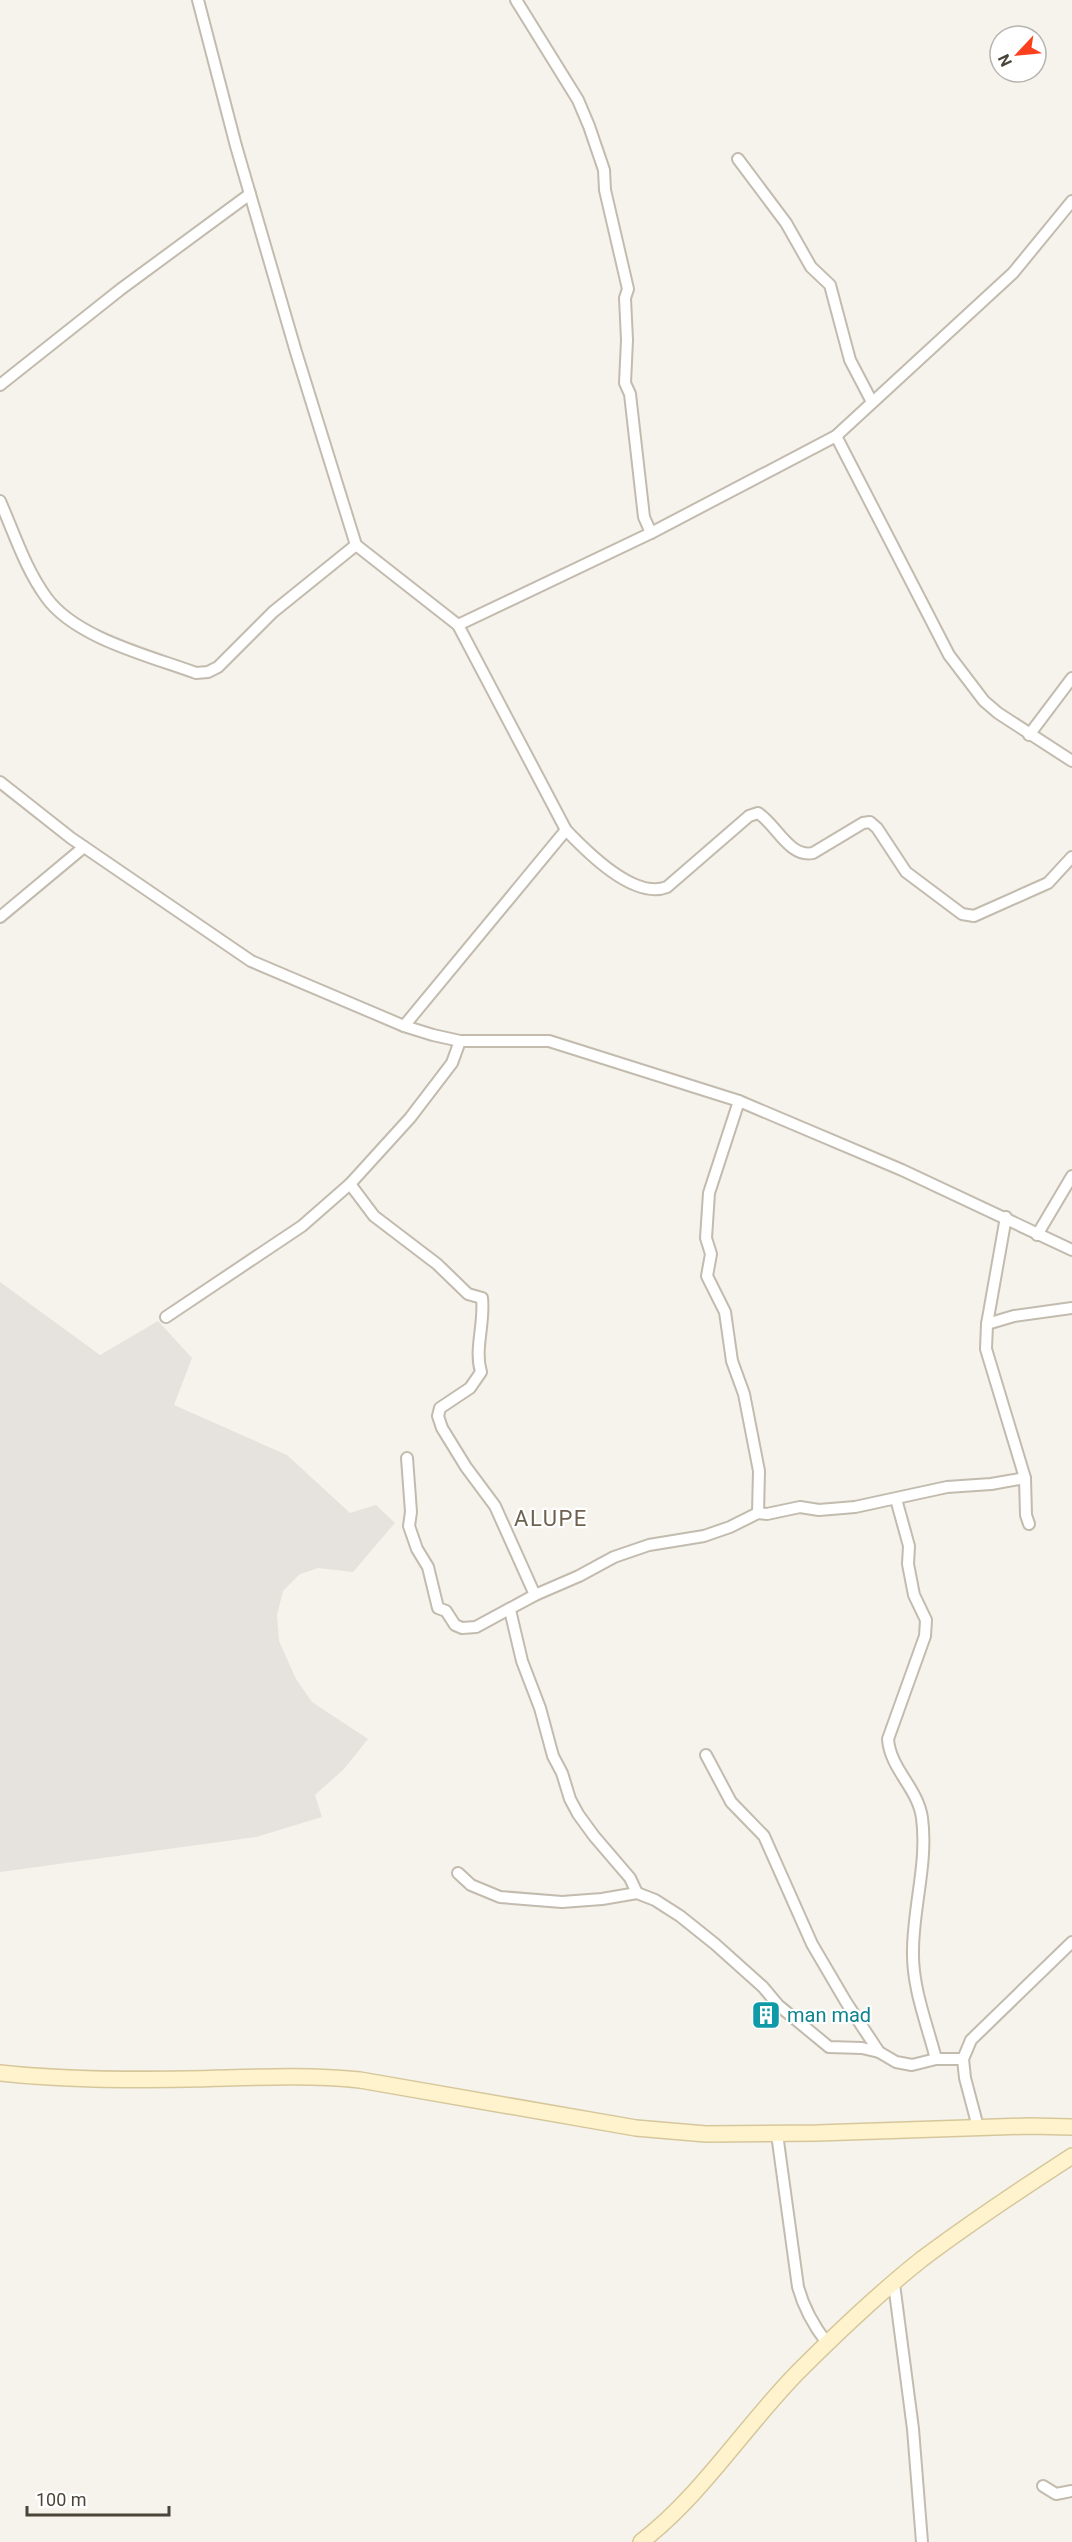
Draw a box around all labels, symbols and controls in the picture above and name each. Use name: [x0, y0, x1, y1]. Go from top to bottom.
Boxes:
north arrow: [988, 24, 1048, 84]
text: N: [994, 51, 1016, 70]
district label: ALUPE: [514, 1506, 588, 1531]
building icon: man mad: [750, 1999, 782, 2031]
place label: man mad: [787, 2003, 871, 2027]
scale bar: [27, 2479, 170, 2517]
text: 100 m: [36, 2489, 87, 2510]

